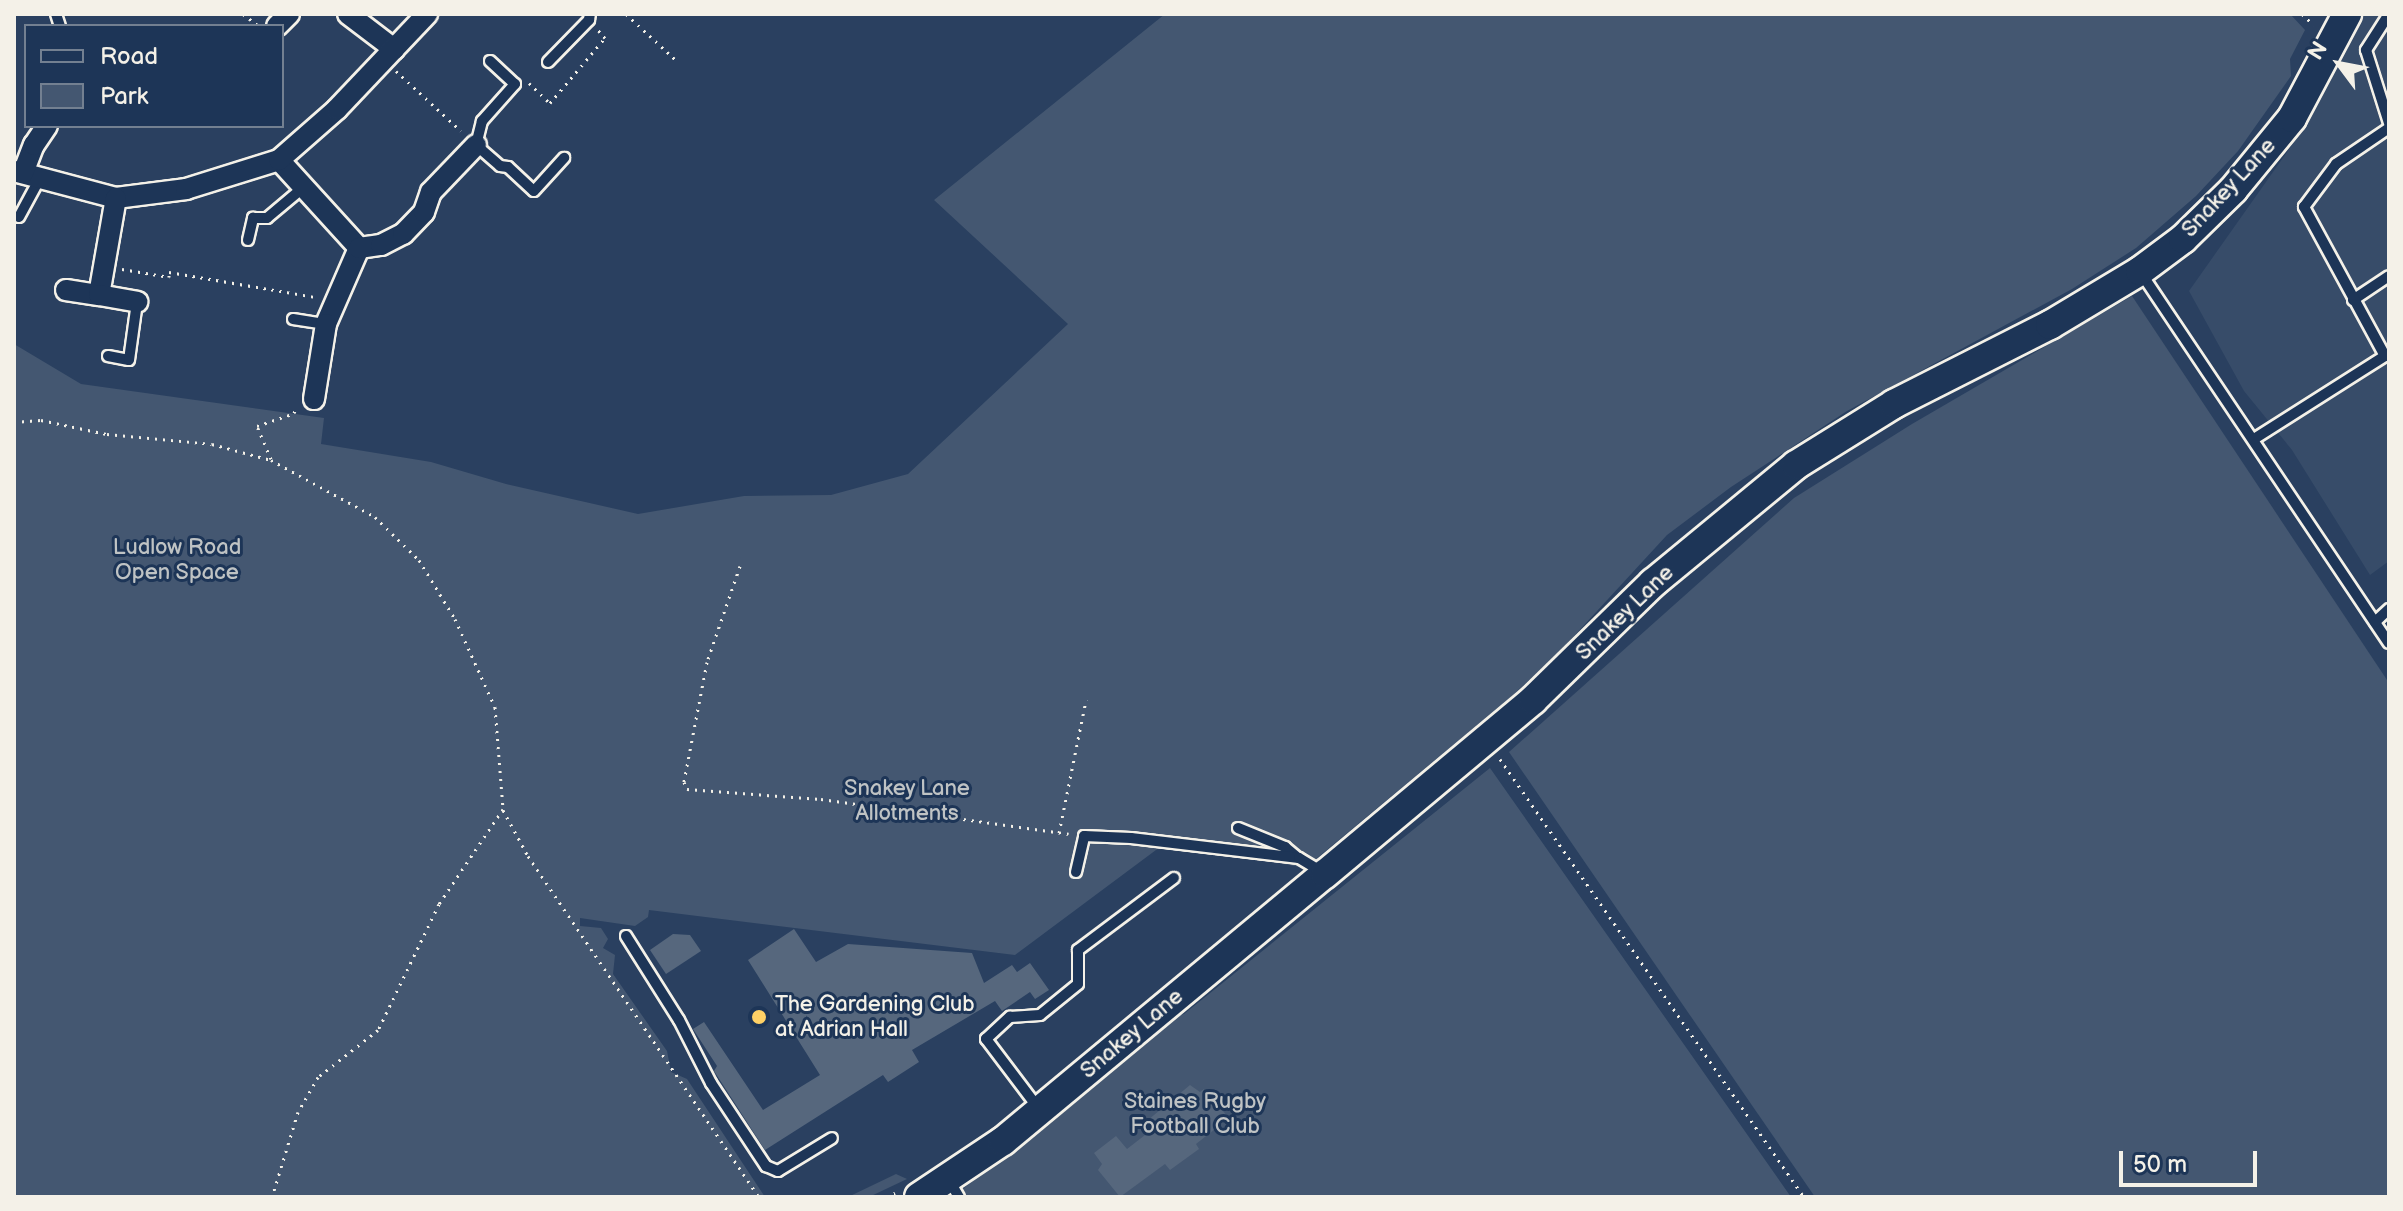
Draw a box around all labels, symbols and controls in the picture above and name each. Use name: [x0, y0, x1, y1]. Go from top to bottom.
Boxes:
legend: [24, 24, 284, 128]
north arrow: [2299, 24, 2379, 104]
text: N: [2302, 37, 2334, 65]
text: Road: [100, 42, 158, 71]
text: Park: [100, 82, 148, 111]
street label: Snakey Lane: [2176, 132, 2282, 244]
park label: Ludlow Road Open Space: [113, 534, 241, 586]
street label: Snakey Lane: [1570, 559, 1680, 667]
park label: Snakey Lane Allotments: [843, 775, 971, 826]
street label: Snakey Lane: [1075, 983, 1189, 1085]
place label: The Gardening Club at Adrian Hall: [775, 991, 975, 1042]
marker: The Gardening Club at Adrian Hall: [750, 1008, 768, 1026]
park label: Staines Rugby Football Club: [1124, 1088, 1266, 1140]
scale bar: [2123, 1135, 2261, 1185]
text: 50 m: [2133, 1150, 2187, 1179]

